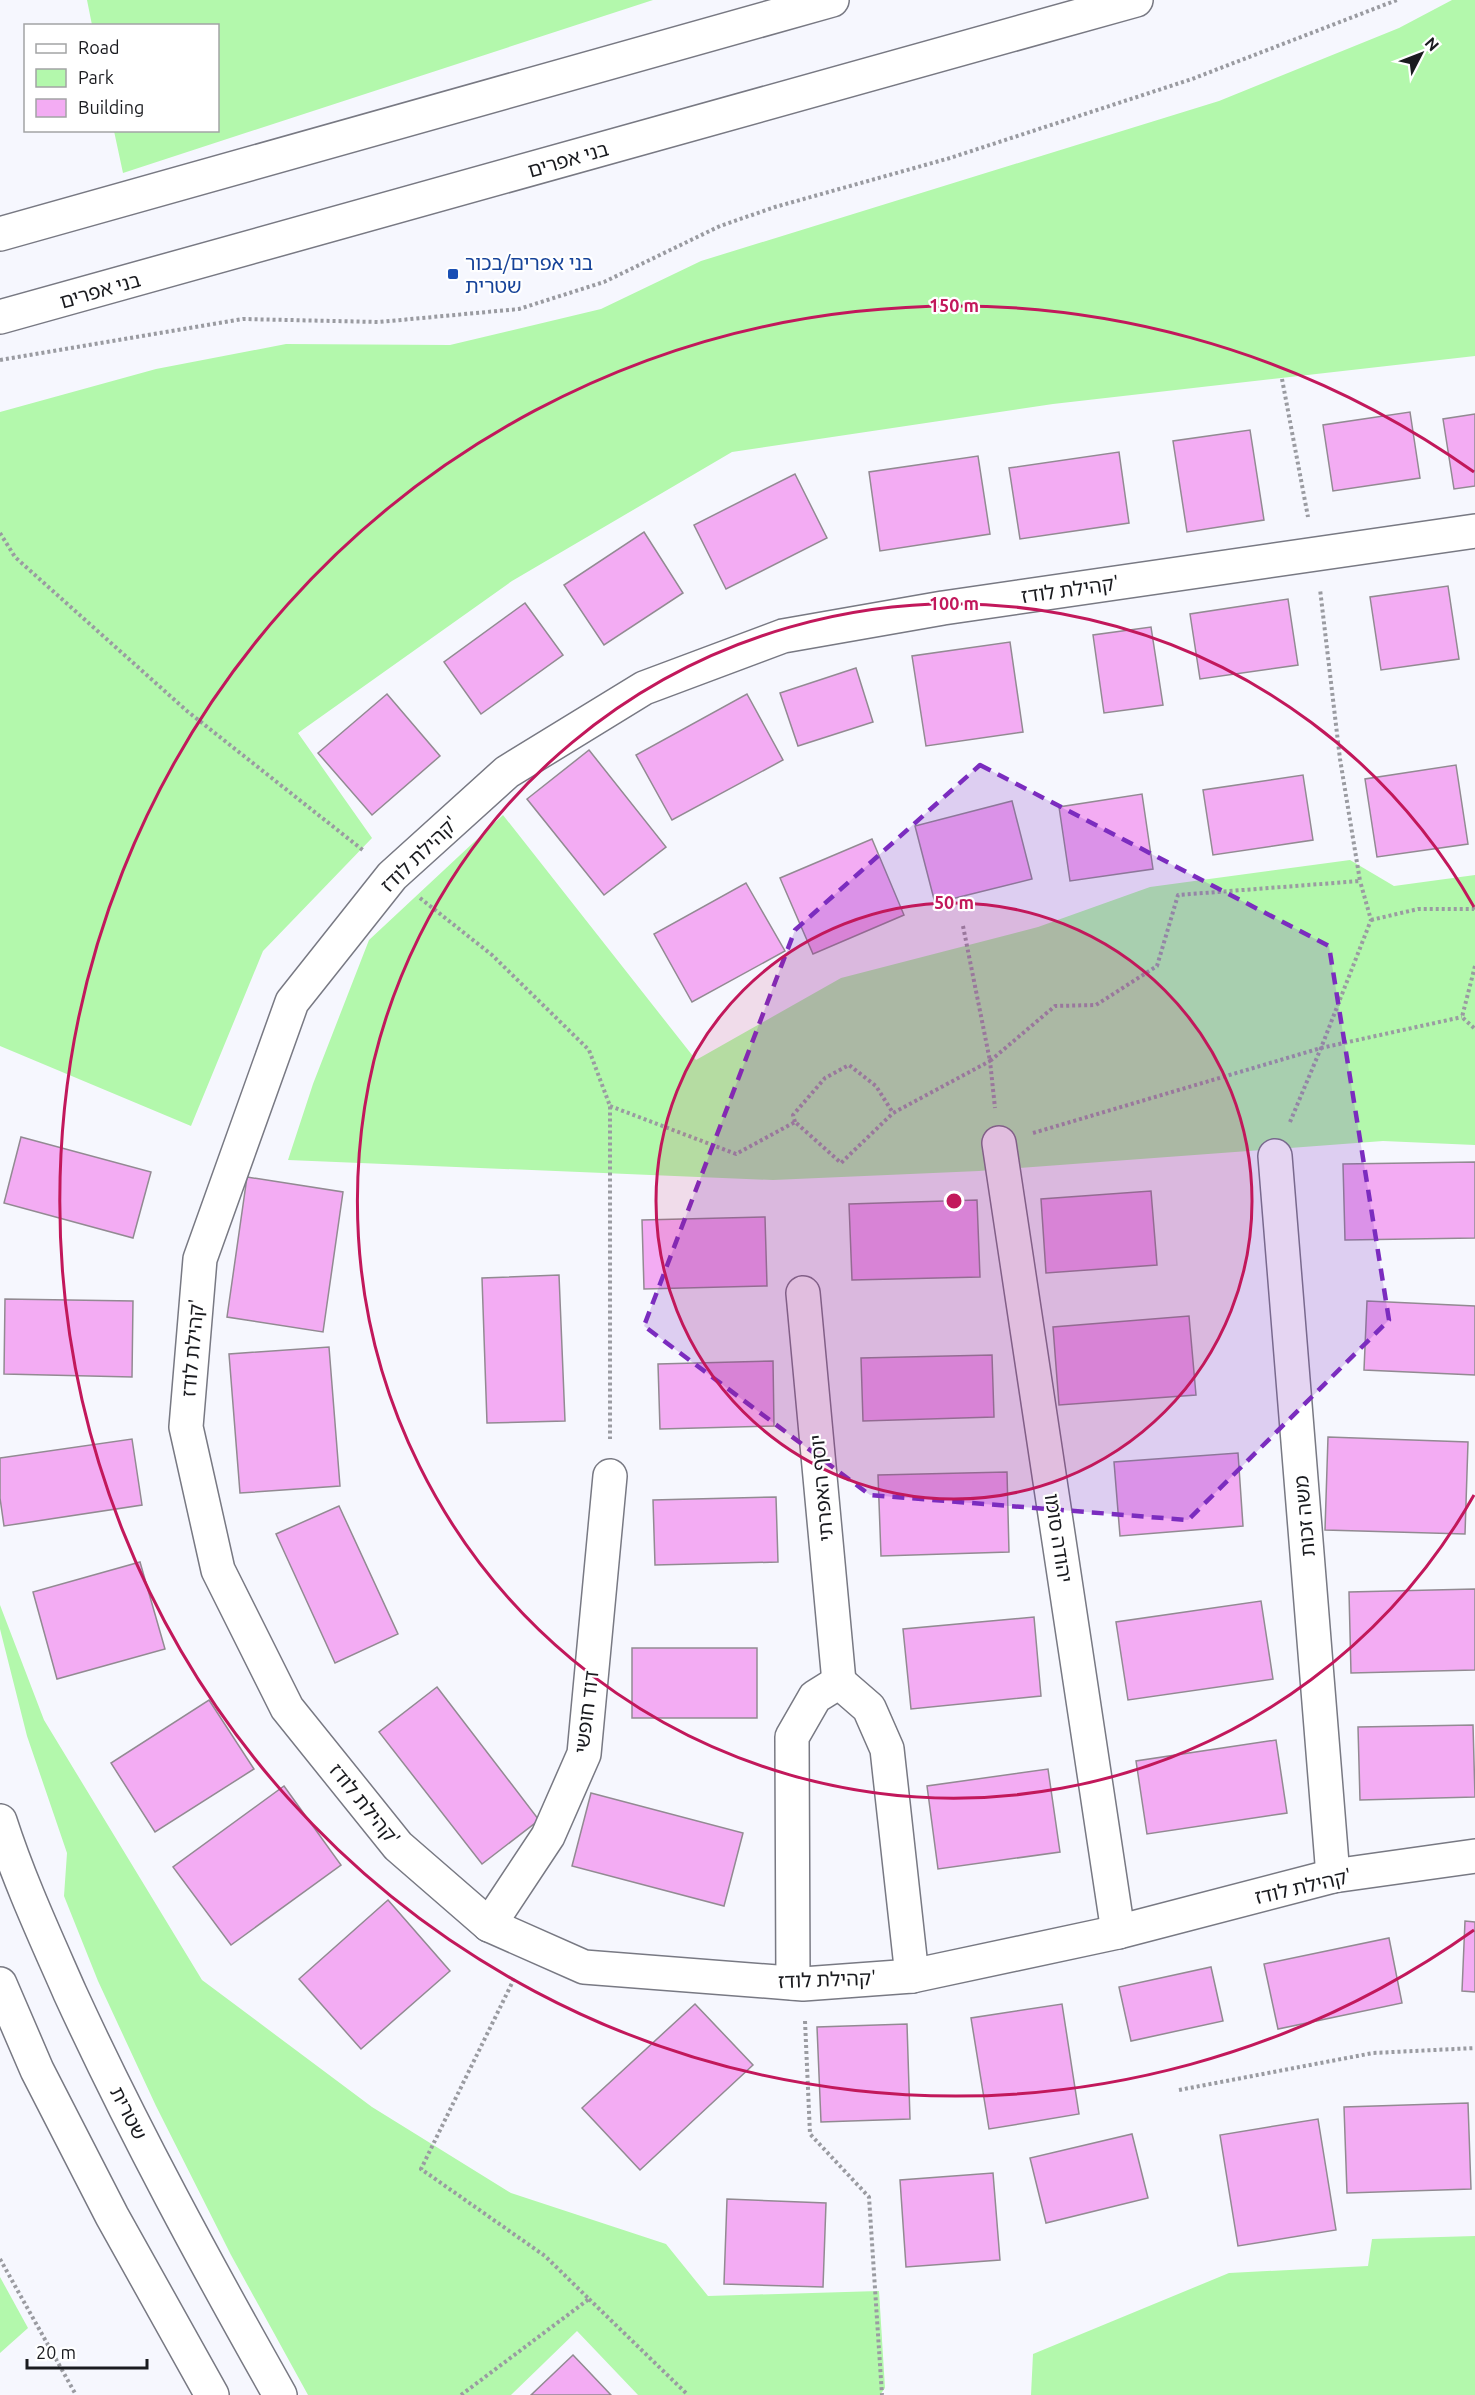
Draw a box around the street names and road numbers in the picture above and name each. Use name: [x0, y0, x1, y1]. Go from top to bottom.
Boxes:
street label: בני אפרים: [525, 137, 611, 181]
street label: בני אפרים: [57, 268, 143, 312]
street label: קהילת לודז': [1020, 571, 1120, 607]
street label: קהילת לודז': [376, 812, 462, 896]
street label: קהילת לודז': [176, 1298, 208, 1398]
street label: יוסף האפרתי: [805, 1434, 837, 1542]
street label: משה זכות: [1289, 1474, 1319, 1558]
street label: יהודה סומו: [1041, 1492, 1077, 1584]
street label: דוד חופשי: [569, 1669, 603, 1755]
street label: קהילת לודז': [325, 1759, 405, 1849]
street label: קהילת לודז': [1253, 1864, 1353, 1908]
street label: קהילת לודז': [777, 1966, 877, 1992]
street label: שטרית: [106, 2083, 152, 2143]

